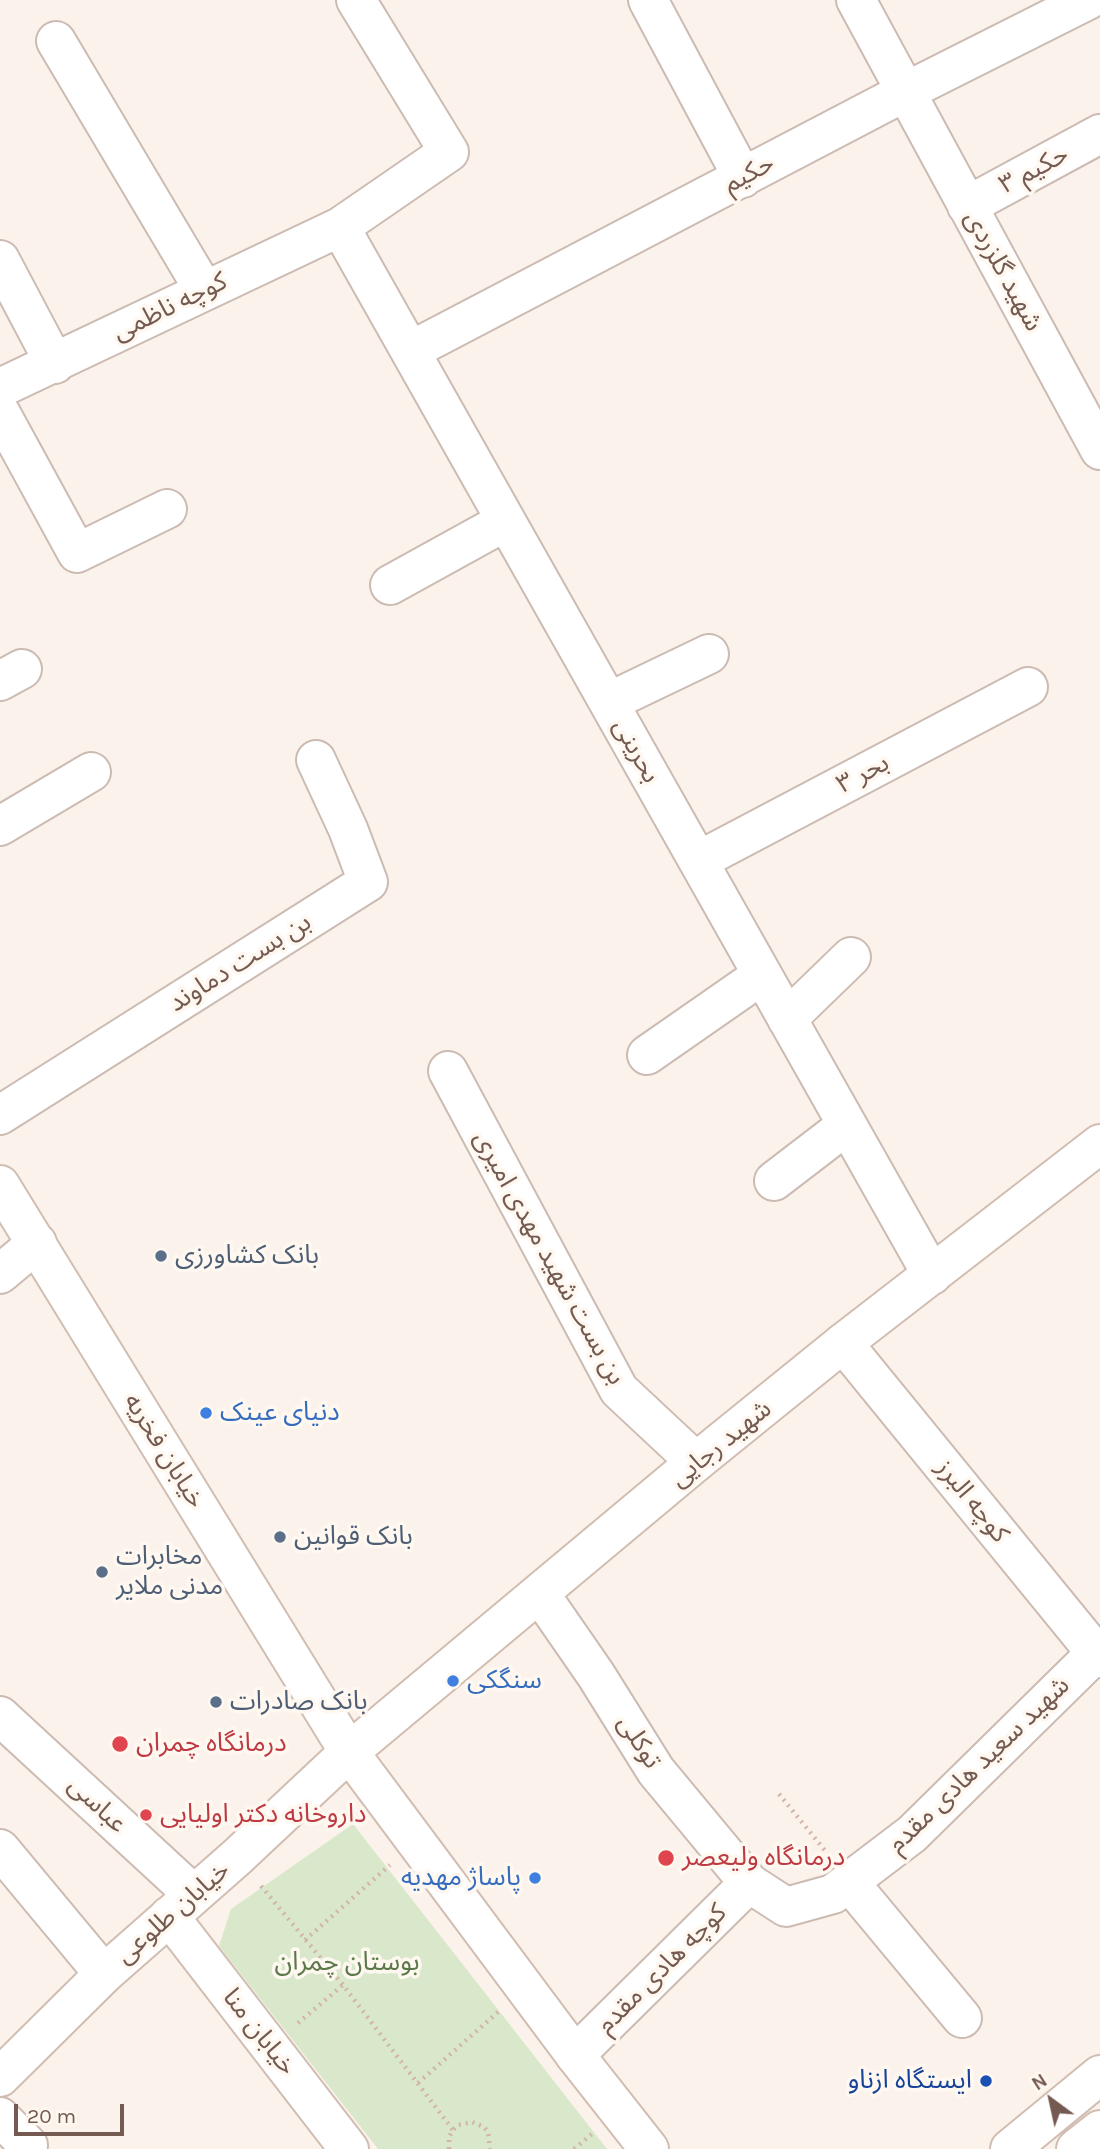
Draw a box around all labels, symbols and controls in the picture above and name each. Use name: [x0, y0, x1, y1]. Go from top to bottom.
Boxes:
street label: حکیم ۳: [994, 139, 1074, 201]
street label: حکیم: [718, 148, 780, 200]
street label: شهید گلزردی: [957, 205, 1049, 337]
street label: کوچه ناظمی: [108, 266, 232, 348]
street label: بحرینی: [606, 713, 666, 789]
street label: بحر ۳: [831, 747, 895, 801]
street label: بن بست دماوند: [163, 907, 317, 1019]
street label: بن بست شهید مهدی امیری: [466, 1126, 632, 1390]
place label: بانک کشاورزی: [175, 1240, 319, 1272]
marker: بانک کشاورزی: [153, 1248, 169, 1264]
street label: خیابان فخریه: [117, 1388, 211, 1514]
street label: شهید رجایی: [664, 1394, 778, 1494]
place label: دنیای عینک: [220, 1397, 340, 1429]
marker: دنیای عینک: [198, 1405, 214, 1421]
street label: کوچه البرز: [929, 1453, 1015, 1549]
place label: بانک قوانین: [294, 1521, 413, 1553]
marker: بانک قوانین: [272, 1529, 288, 1545]
place label: مخابرات مدنی ملایر: [116, 1541, 223, 1602]
marker: مخابرات مدنی ملایر: [94, 1564, 110, 1580]
place label: سنگکی: [467, 1665, 542, 1697]
street label: شهید سعید هادی مقدم: [882, 1670, 1076, 1860]
marker: سنگکی: [445, 1673, 461, 1689]
place label: بانک صادرات: [230, 1686, 367, 1718]
marker: بانک صادرات: [208, 1694, 224, 1710]
street label: توکلی: [610, 1709, 668, 1775]
place label: درمانگاه چمران: [136, 1728, 287, 1760]
marker: درمانگاه چمران: [110, 1734, 130, 1754]
street label: عباسی: [61, 1770, 133, 1840]
place label: داروخانه دکتر اولیایی: [160, 1799, 366, 1831]
marker: داروخانه دکتر اولیایی: [138, 1807, 154, 1823]
place label: درمانگاه ولیعصر: [682, 1842, 845, 1874]
marker: درمانگاه ولیعصر: [656, 1848, 676, 1868]
street label: خیابان طلوعی: [110, 1855, 236, 1971]
place label: پاساژ مهدیه: [401, 1862, 521, 1894]
marker: پاساژ مهدیه: [527, 1870, 543, 1886]
street label: کوچه هادی مقدم: [591, 1898, 733, 2040]
park label: بوستان چمران: [275, 1947, 419, 1979]
street label: خیابان منا: [216, 1982, 302, 2082]
place label: ایستگاه ازناو: [848, 2065, 972, 2097]
north arrow: [1016, 2065, 1086, 2135]
text: N: [1028, 2069, 1051, 2095]
marker: ایستگاه ازناو: [978, 2073, 994, 2089]
scale bar: [18, 2090, 128, 2134]
text: 20 m: [27, 2104, 76, 2128]

